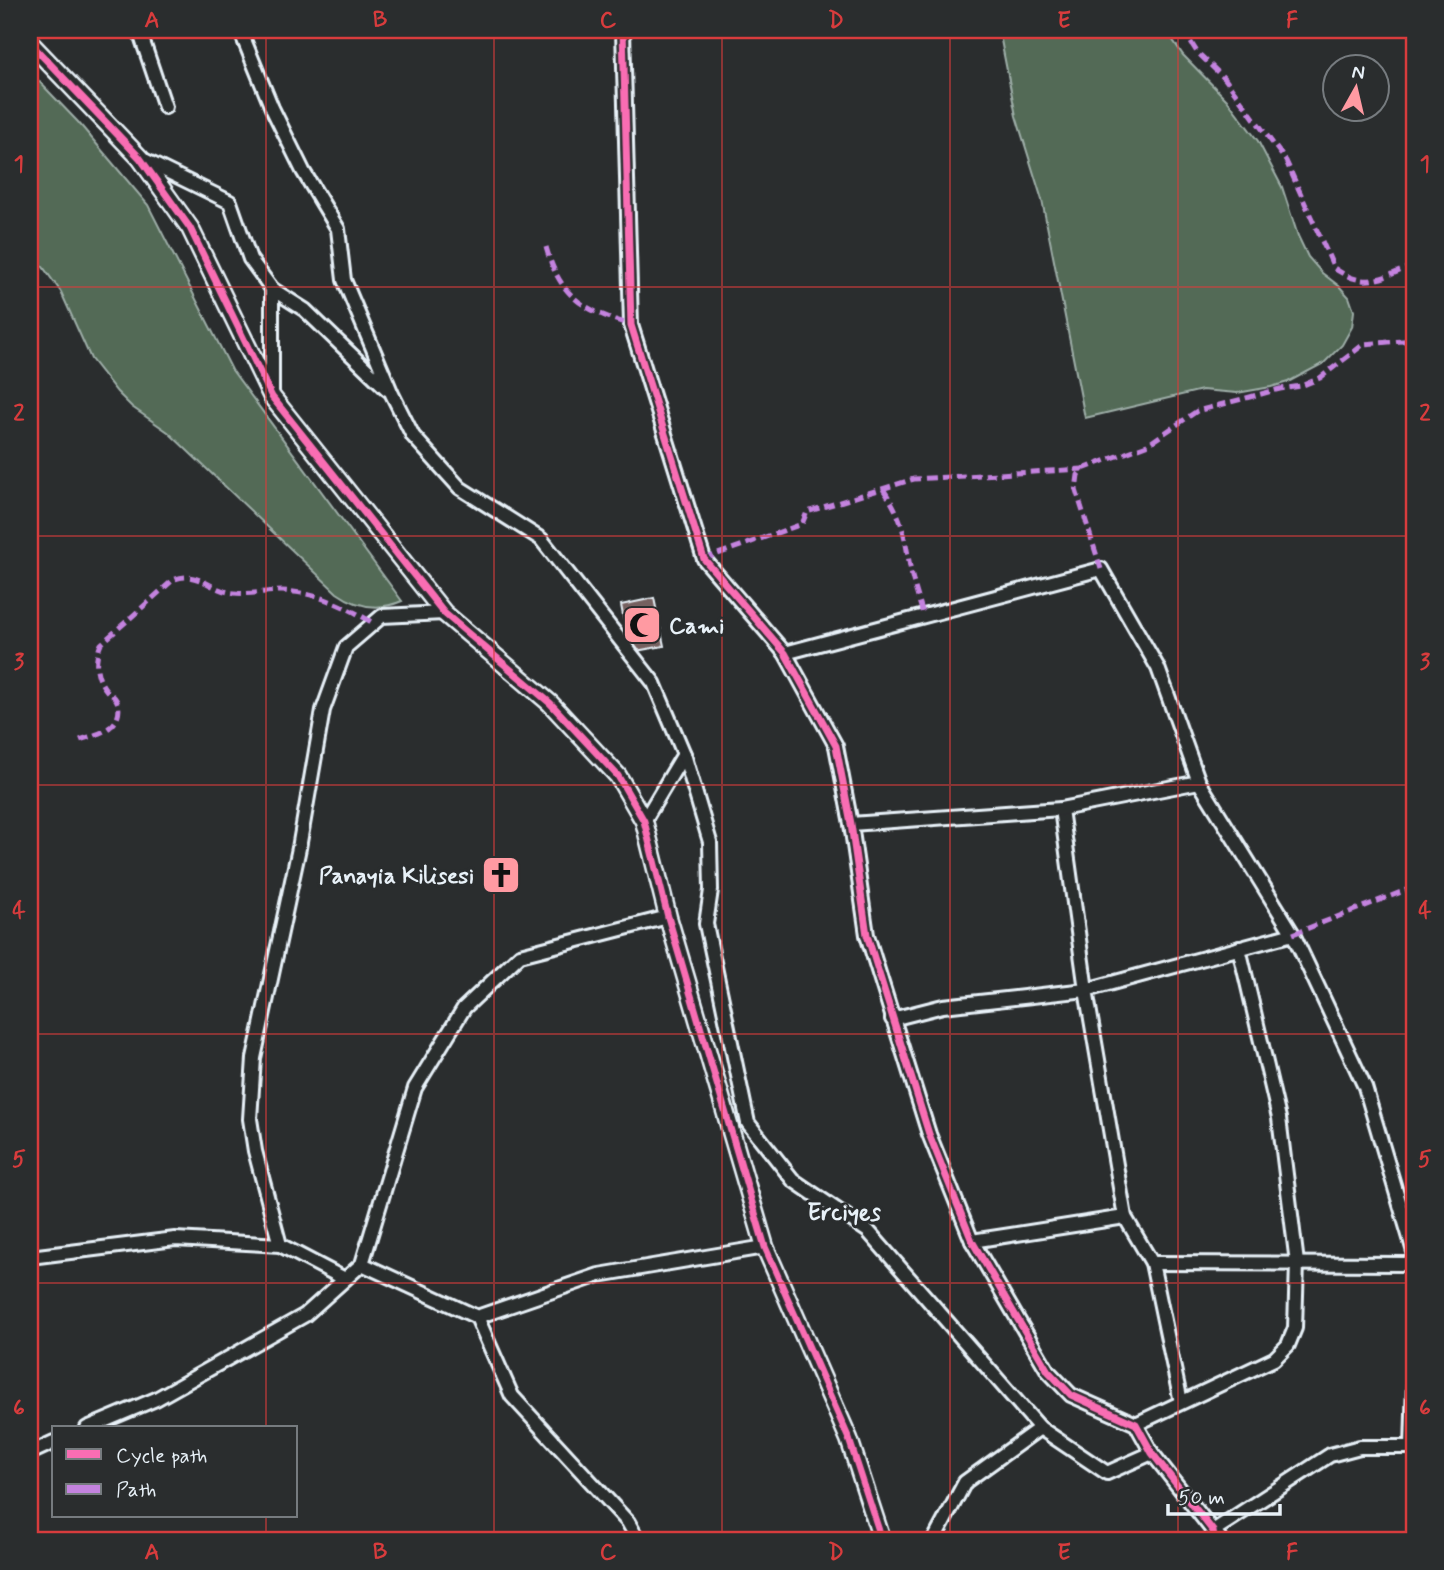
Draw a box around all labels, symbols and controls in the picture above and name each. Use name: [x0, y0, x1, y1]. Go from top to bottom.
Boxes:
text: A: [144, 6, 160, 36]
text: B: [373, 6, 388, 36]
text: C: [600, 6, 617, 36]
text: D: [828, 6, 844, 36]
text: E: [1057, 6, 1071, 36]
text: F: [1286, 6, 1298, 36]
north arrow: [1322, 52, 1392, 122]
text: N: [1350, 59, 1366, 86]
text: 1: [14, 150, 24, 180]
text: 1: [1420, 150, 1430, 180]
text: 2: [13, 399, 25, 429]
text: 2: [1419, 399, 1431, 429]
mosque icon: Cami: [621, 604, 663, 646]
place label: Cami: [669, 612, 724, 642]
text: 3: [14, 648, 25, 678]
text: 3: [1420, 648, 1431, 678]
church icon: Panayia Kilisesi: [480, 854, 522, 896]
place label: Panayia Kilisesi: [319, 862, 474, 892]
text: 4: [12, 896, 26, 926]
text: 4: [1418, 896, 1432, 926]
text: 5: [12, 1145, 26, 1175]
text: 5: [1418, 1145, 1432, 1175]
district label: Erciyes: [807, 1198, 881, 1229]
text: 6: [13, 1394, 25, 1424]
text: 6: [1419, 1394, 1431, 1424]
legend: [52, 1426, 298, 1518]
text: Cycle path: [116, 1442, 207, 1470]
scale bar: [1168, 1472, 1280, 1516]
text: Path: [116, 1476, 156, 1504]
text: 50 m: [1178, 1484, 1225, 1512]
text: A: [144, 1538, 160, 1568]
text: B: [373, 1538, 388, 1568]
text: C: [600, 1538, 617, 1568]
text: D: [828, 1538, 844, 1568]
text: E: [1057, 1538, 1071, 1568]
text: F: [1286, 1538, 1298, 1568]

